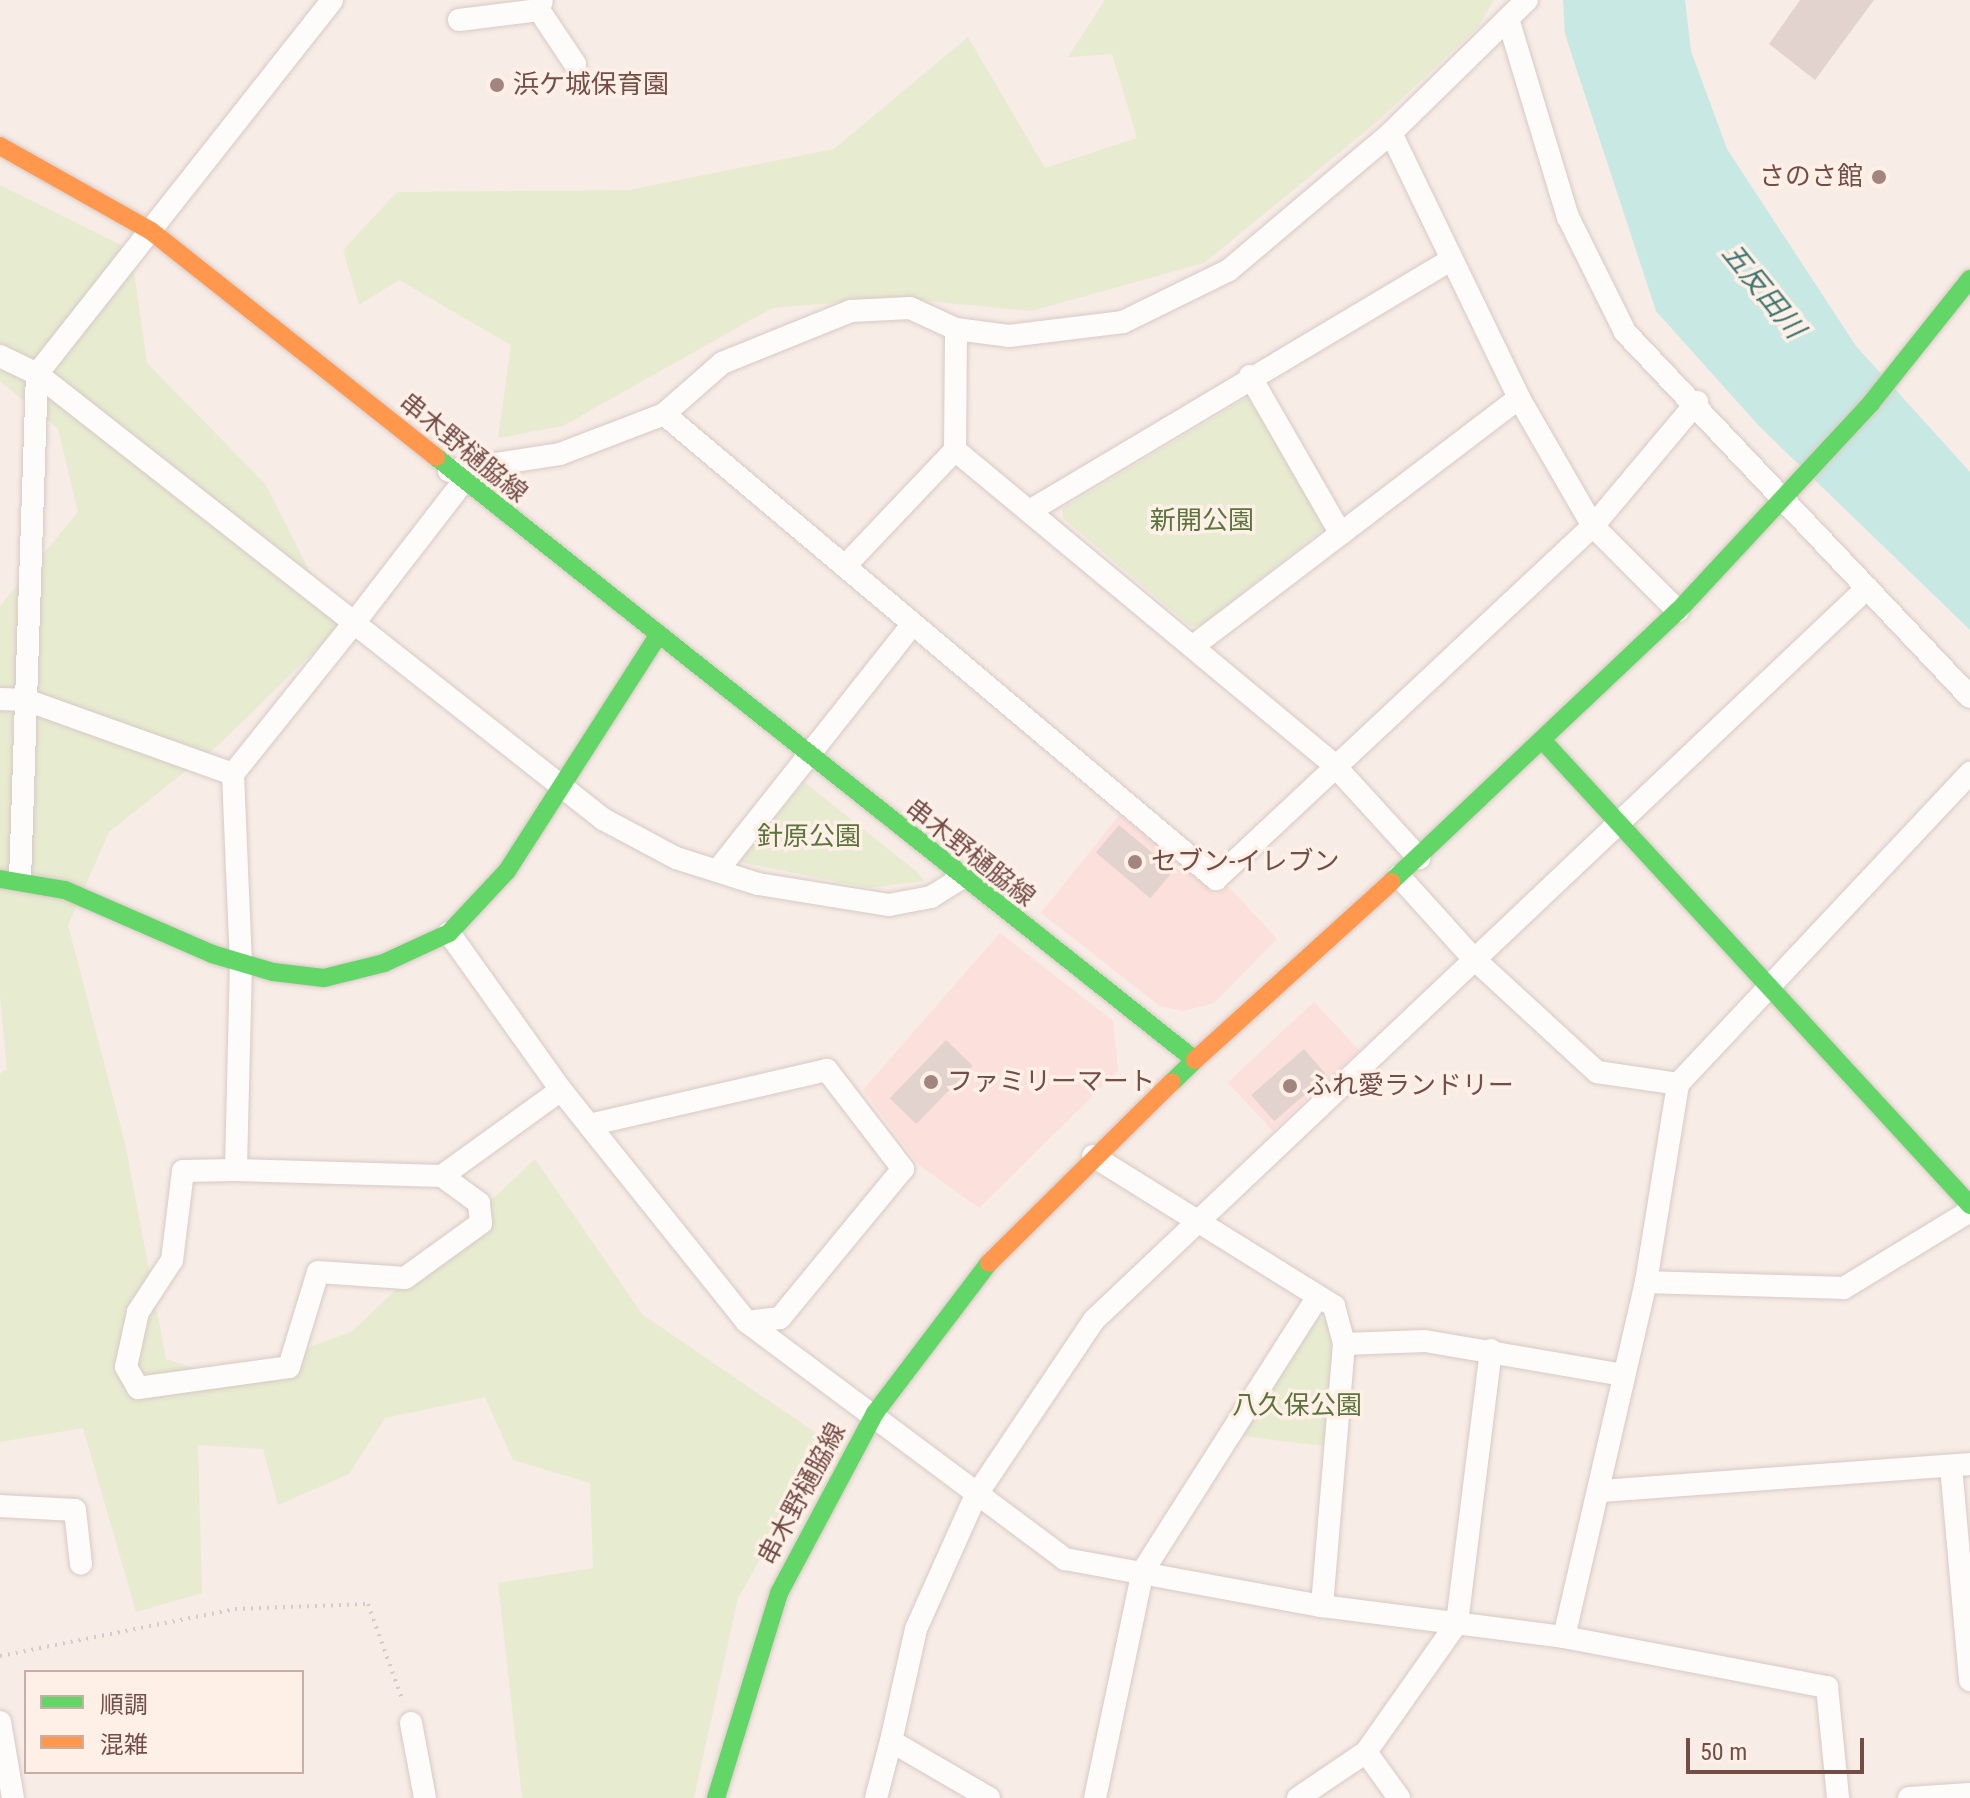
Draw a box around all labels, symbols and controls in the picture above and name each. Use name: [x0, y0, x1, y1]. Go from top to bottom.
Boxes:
place label: 浜ケ城保育園: [513, 69, 669, 101]
marker: 浜ケ城保育園: [488, 76, 506, 94]
place label: さのさ館: [1759, 161, 1863, 193]
marker: さのさ館: [1870, 168, 1888, 186]
water label: 五反田川: [1715, 237, 1811, 345]
street label: 串木野樋脇線: [393, 387, 533, 509]
park label: 新開公園: [1150, 505, 1254, 537]
street label: 串木野樋脇線: [899, 793, 1041, 913]
park label: 針原公園: [757, 821, 861, 853]
place label: セブン-イレブン: [1151, 846, 1339, 878]
marker: セブン-イレブン: [1126, 853, 1144, 871]
place label: ファミリーマート: [947, 1066, 1155, 1098]
place label: ふれ愛ランドリー: [1306, 1070, 1514, 1102]
marker: ファミリーマート: [922, 1073, 940, 1091]
marker: ふれ愛ランドリー: [1281, 1077, 1299, 1095]
park label: 八久保公園: [1232, 1390, 1362, 1422]
street label: 串木野樋脇線: [752, 1418, 852, 1570]
legend: [24, 1670, 304, 1774]
text: 順調: [100, 1691, 148, 1719]
scale bar: [1690, 1722, 1868, 1772]
text: 混雑: [100, 1731, 148, 1759]
text: 50 m: [1700, 1738, 1747, 1766]

